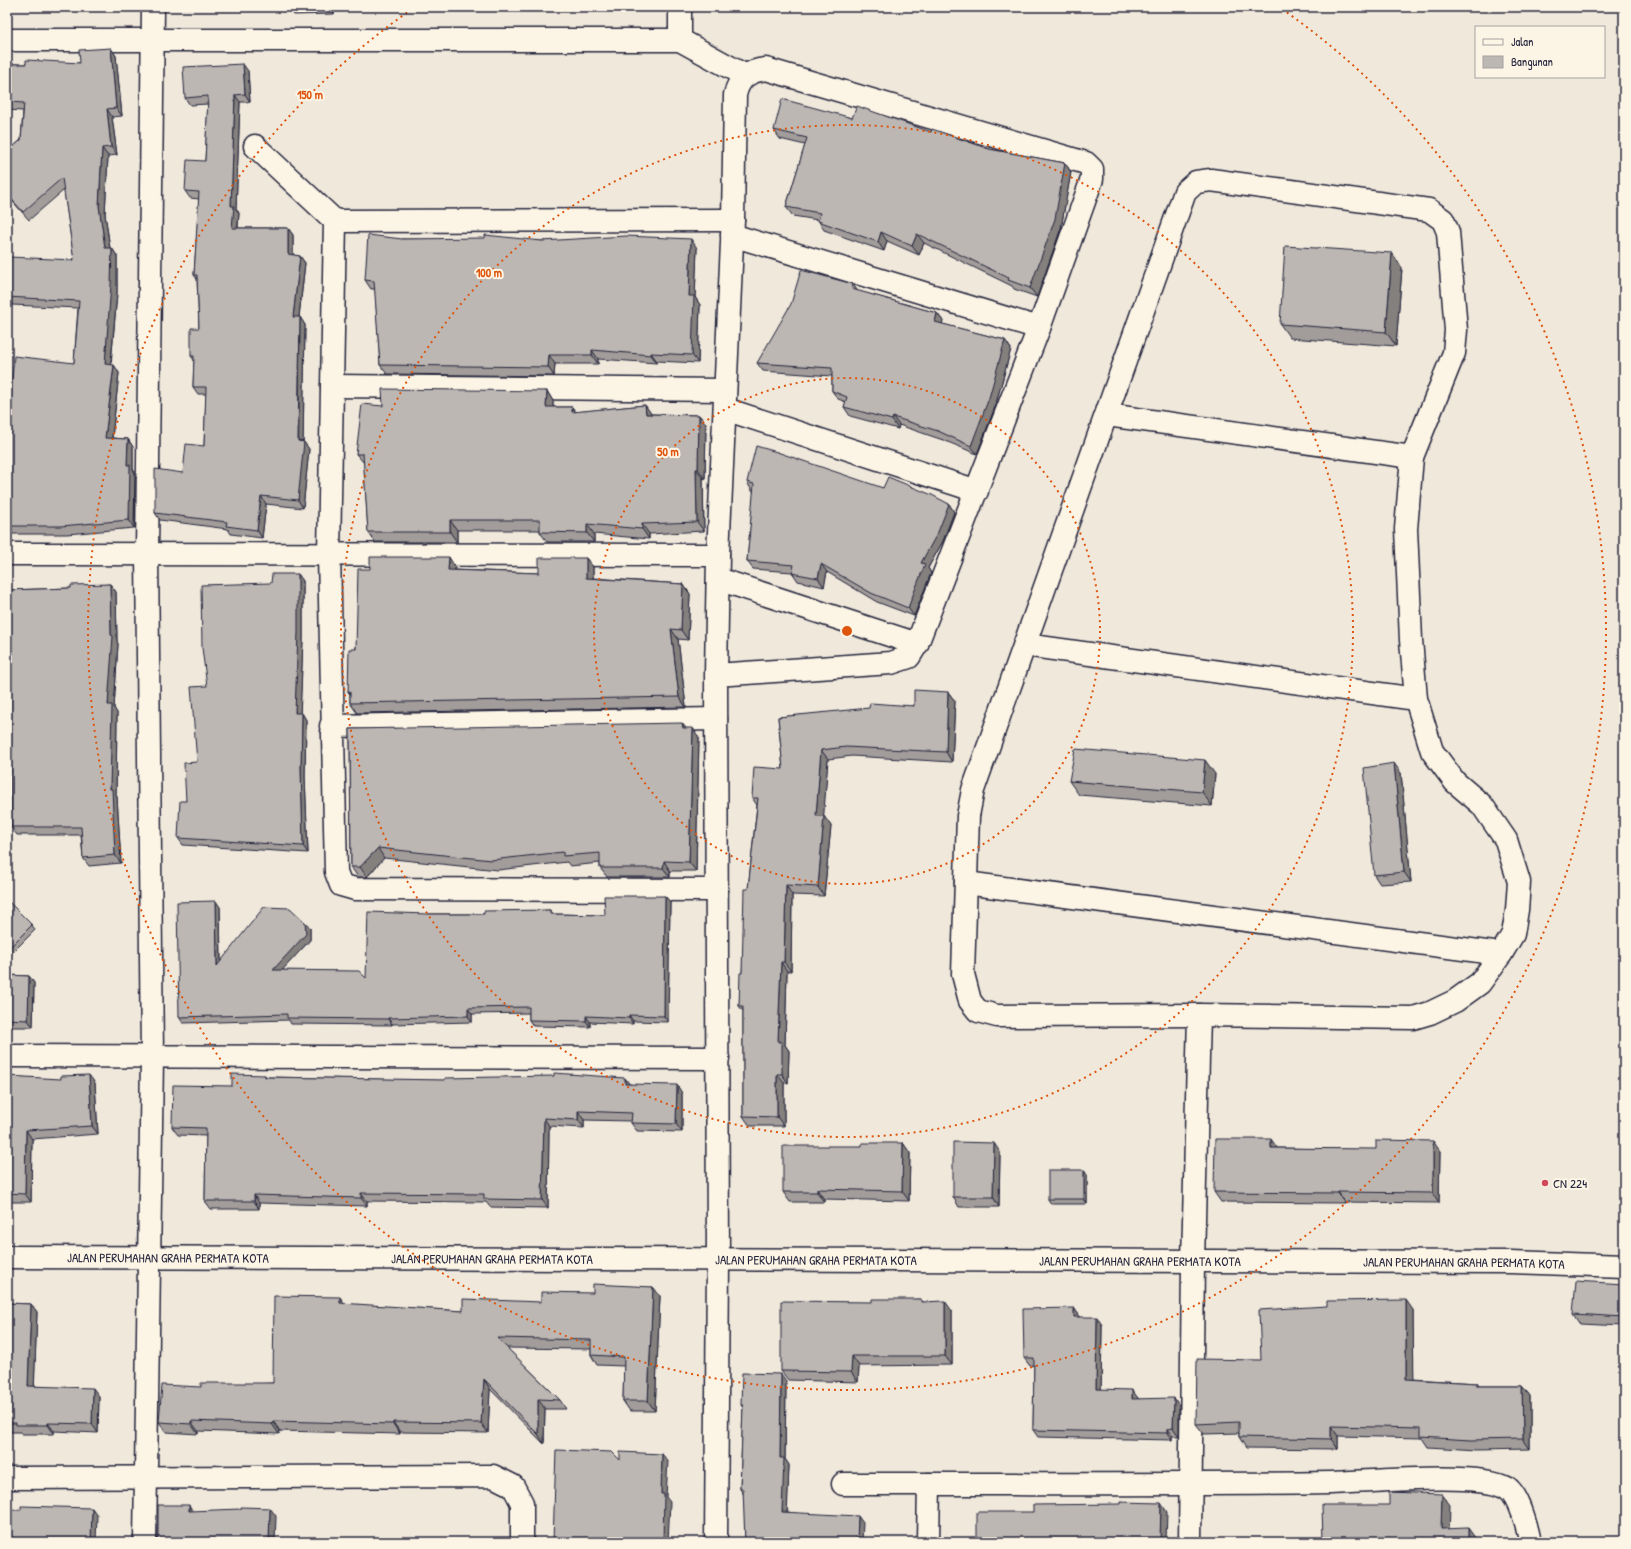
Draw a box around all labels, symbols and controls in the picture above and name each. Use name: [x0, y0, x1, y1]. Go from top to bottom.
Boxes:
legend: [1475, 26, 1605, 78]
text: Jalan: [1511, 33, 1533, 50]
text: Bangunan: [1511, 53, 1553, 70]
text: 150 m: [297, 86, 323, 103]
text: 100 m: [476, 264, 502, 281]
text: 50 m: [657, 443, 679, 460]
centre of rings: [840, 624, 854, 638]
place label: CN 224: [1553, 1174, 1587, 1192]
marker: CN 224: [1540, 1178, 1550, 1188]
street label: JALAN PERUMAHAN GRAHA PERMATA KOTA: [67, 1248, 270, 1267]
street label: JALAN PERUMAHAN GRAHA PERMATA KOTA: [391, 1249, 594, 1268]
street label: JALAN PERUMAHAN GRAHA PERMATA KOTA: [715, 1250, 918, 1269]
street label: JALAN PERUMAHAN GRAHA PERMATA KOTA: [1039, 1251, 1242, 1270]
street label: JALAN PERUMAHAN GRAHA PERMATA KOTA: [1363, 1253, 1566, 1273]

